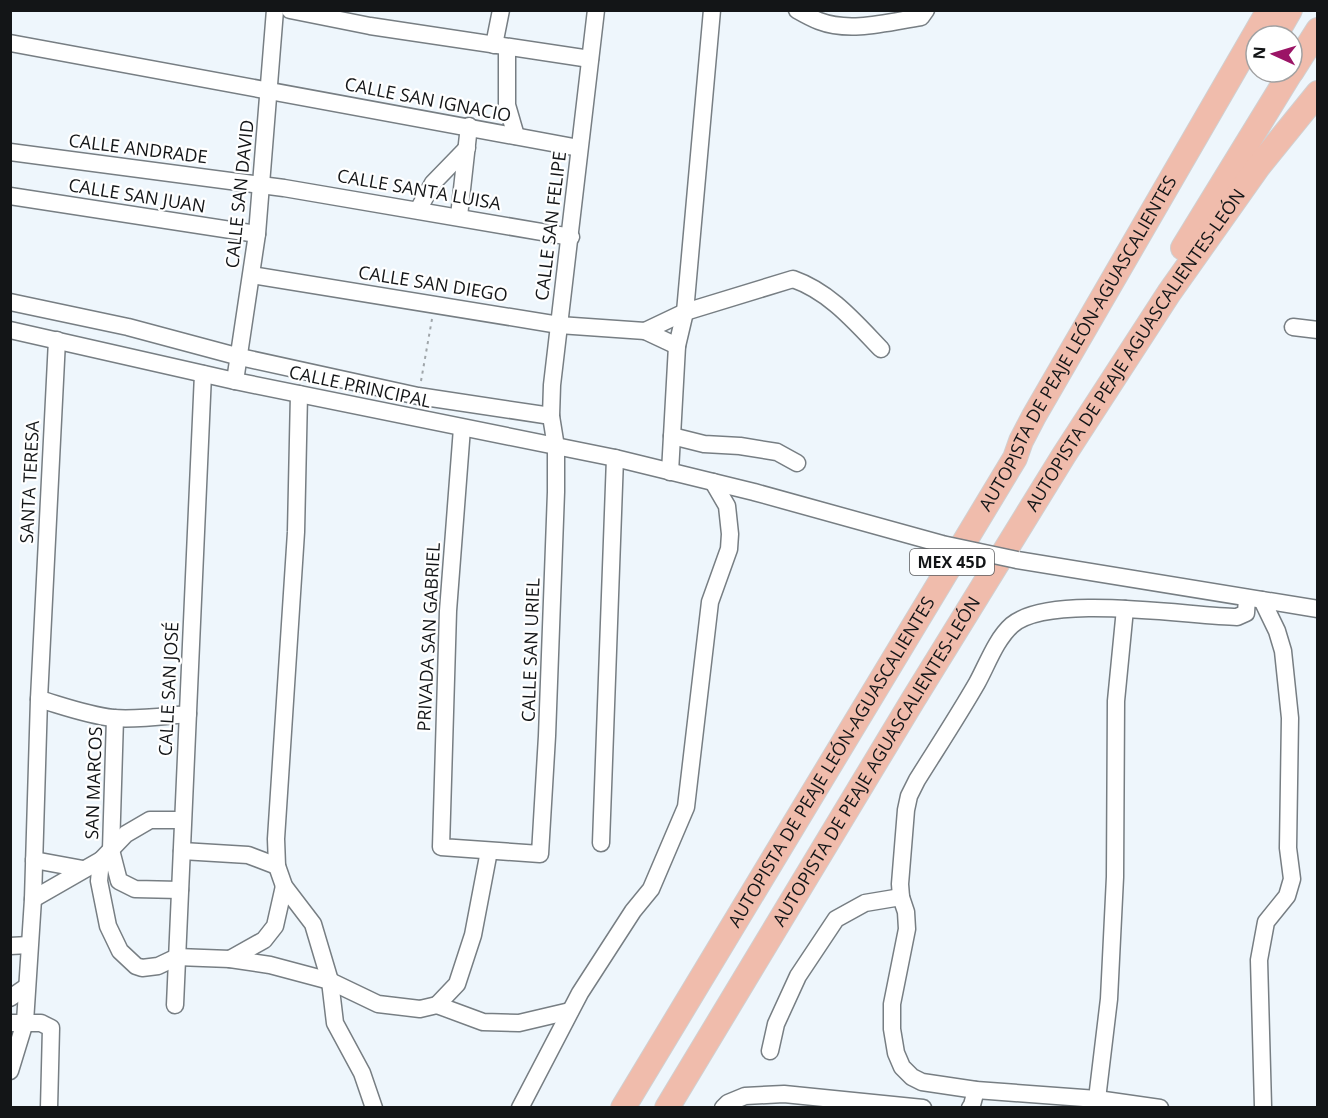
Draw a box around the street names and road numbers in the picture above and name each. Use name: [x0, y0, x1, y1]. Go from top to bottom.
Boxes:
street label: CALLE SAN IGNACIO: [343, 71, 513, 127]
street label: CALLE SAN DAVID: [219, 119, 259, 269]
street label: CALLE ANDRADE: [67, 128, 209, 168]
street label: CALLE SAN FELIPE: [529, 150, 571, 302]
street label: CALLE SANTA LUISA: [335, 163, 503, 215]
street label: AUTOPISTA DE PEAJE LEÓN-AGUASCALIENTES: [973, 171, 1182, 515]
street label: CALLE SAN JUAN: [67, 172, 207, 218]
street label: AUTOPISTA DE PEAJE AGUASCALIENTES-LEÓN: [1019, 184, 1250, 515]
street label: CALLE SAN DIEGO: [357, 259, 510, 307]
street label: CALLE PRINCIPAL: [287, 359, 433, 413]
street label: SANTA TERESA: [14, 419, 44, 544]
street label: PRIVADA SAN GABRIEL: [411, 542, 445, 732]
road number: MEX 45D: [910, 549, 994, 575]
street label: CALLE SAN URIEL: [515, 577, 545, 723]
street label: AUTOPISTA DE PEAJE AGUASCALIENTES-LEÓN: [766, 591, 985, 930]
street label: AUTOPISTA DE PEAJE LEÓN-AGUASCALIENTES: [722, 592, 940, 931]
street label: CALLE SAN JOSÉ: [153, 621, 184, 757]
street label: SAN MARCOS: [79, 726, 107, 840]

